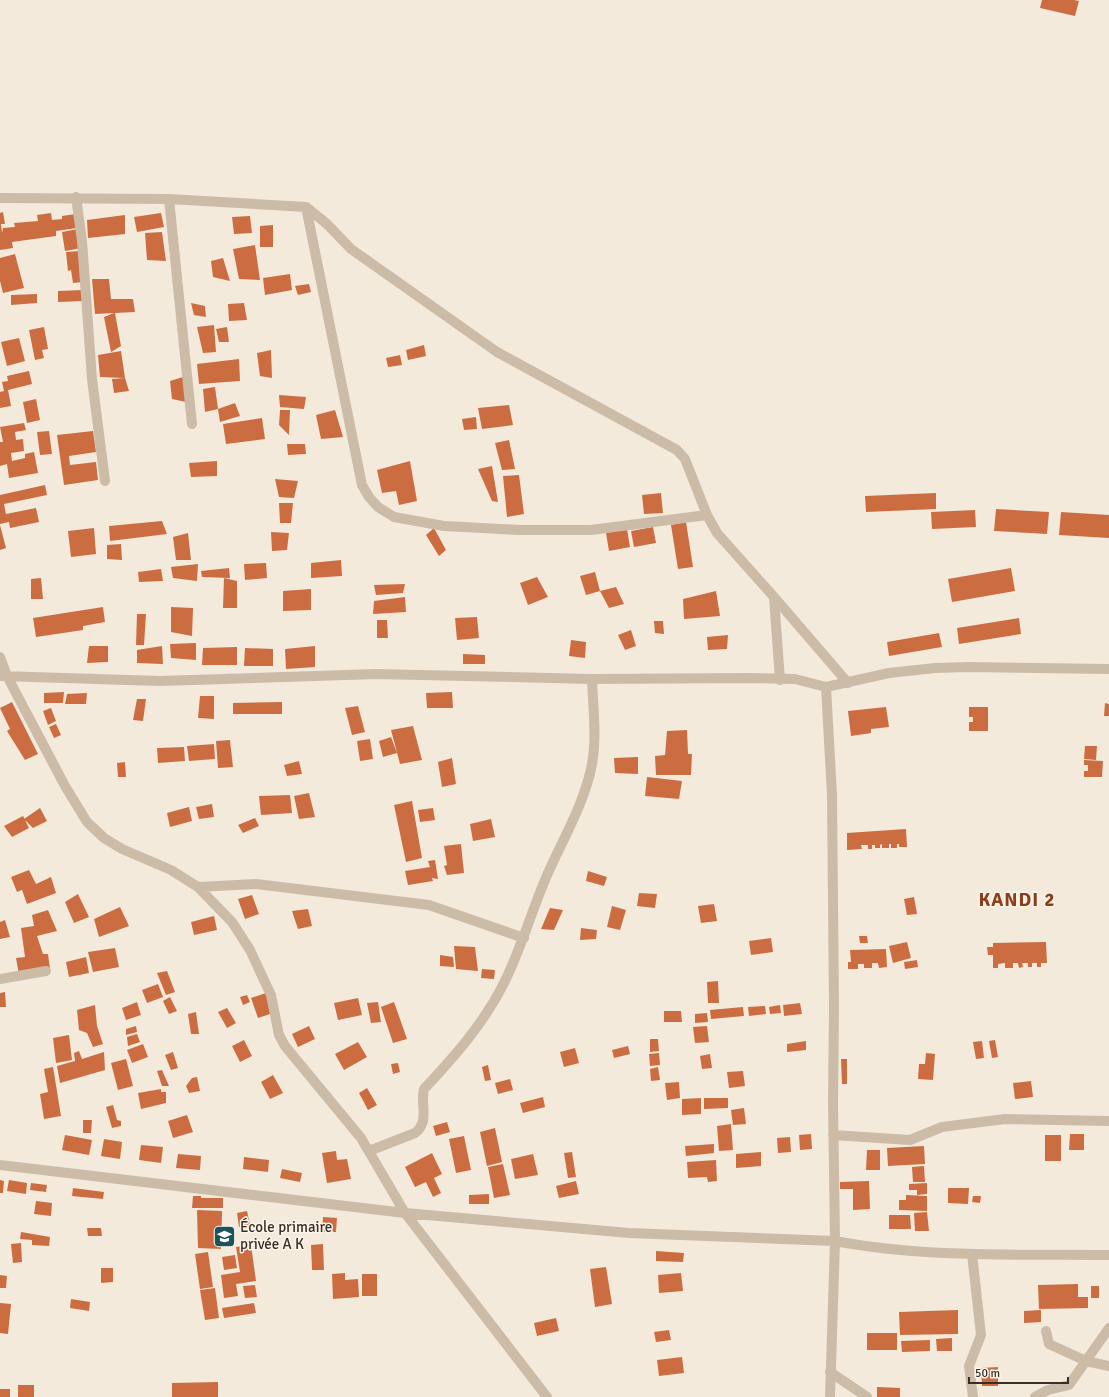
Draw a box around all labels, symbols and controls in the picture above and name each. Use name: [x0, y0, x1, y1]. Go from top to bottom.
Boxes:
district label: KANDI 2: [978, 888, 1056, 912]
place label: École primaire privée A K: [240, 1217, 332, 1253]
school or university icon: École primaire privée A K: [211, 1223, 237, 1249]
scale bar: [969, 1359, 1068, 1385]
text: 50 m: [975, 1366, 1000, 1381]

